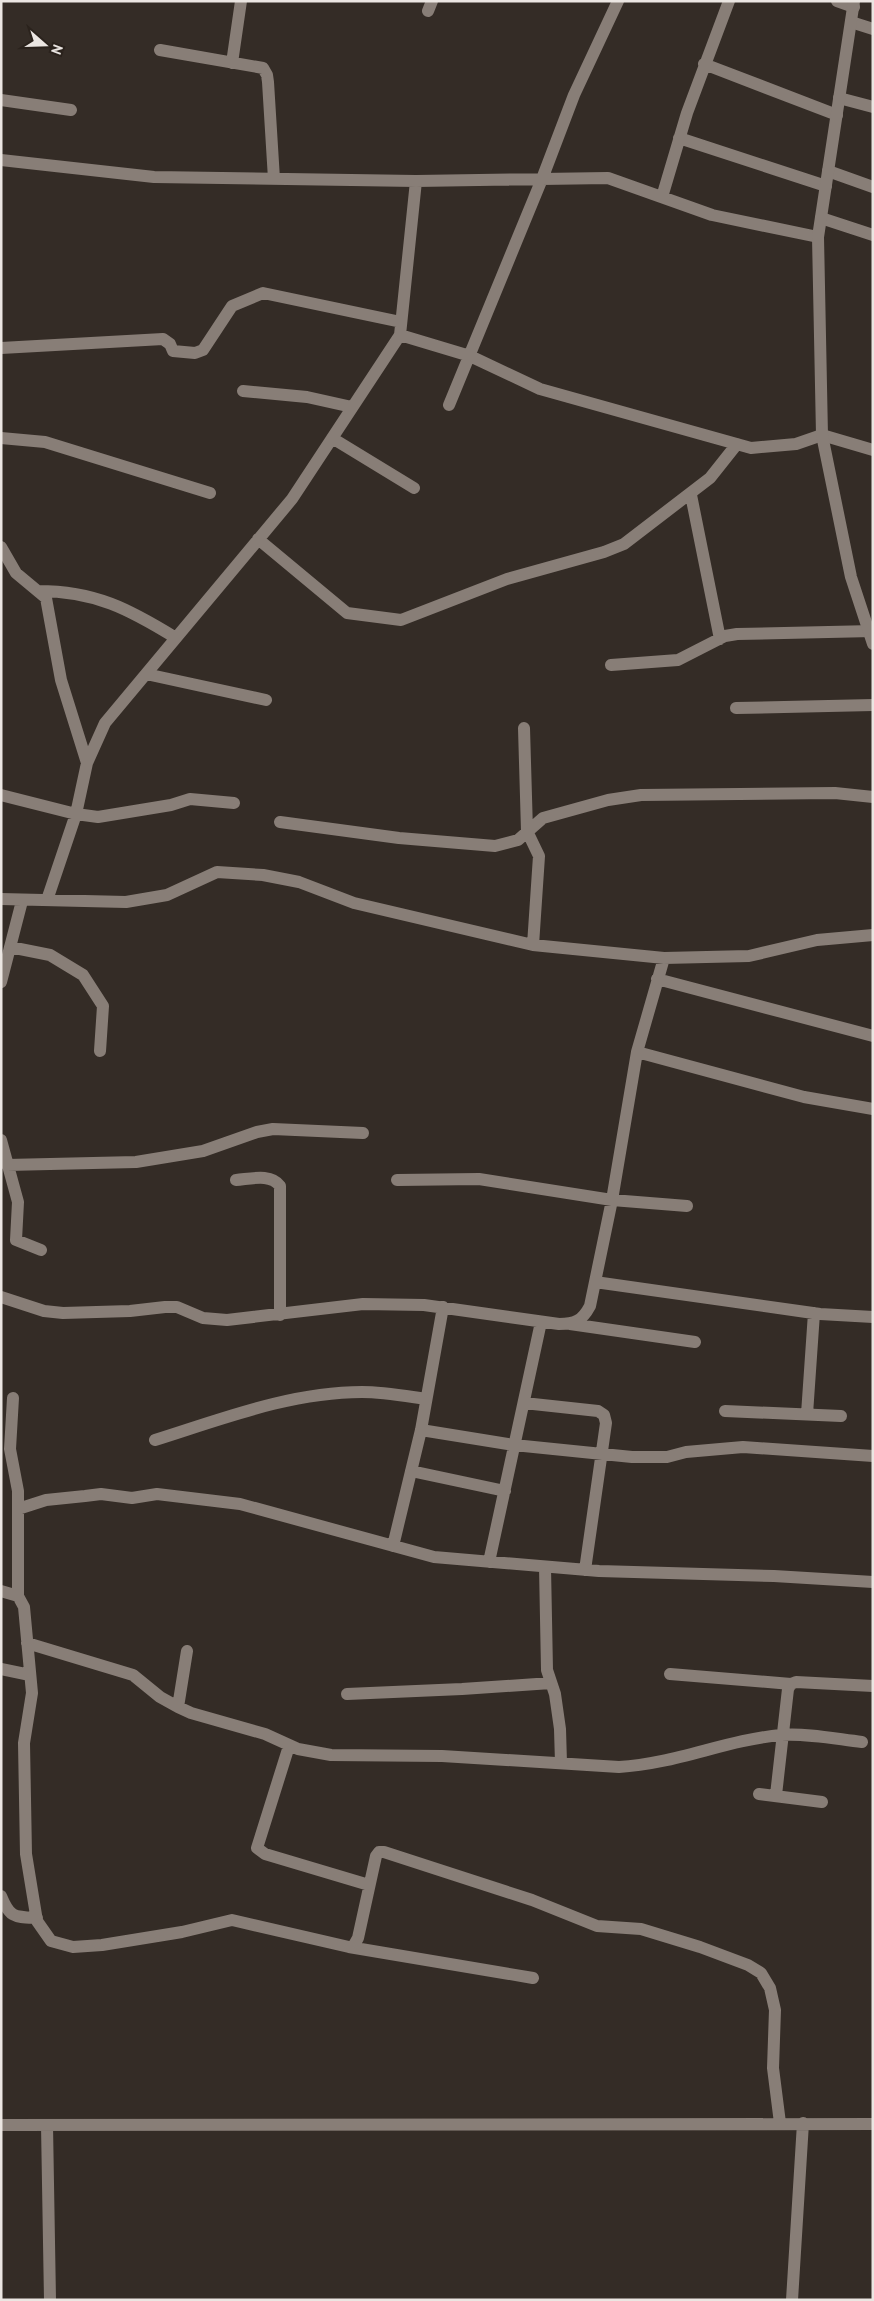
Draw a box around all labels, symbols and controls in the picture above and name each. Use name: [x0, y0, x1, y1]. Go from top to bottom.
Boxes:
north arrow: [20, 20, 70, 70]
text: N: [47, 42, 67, 57]

